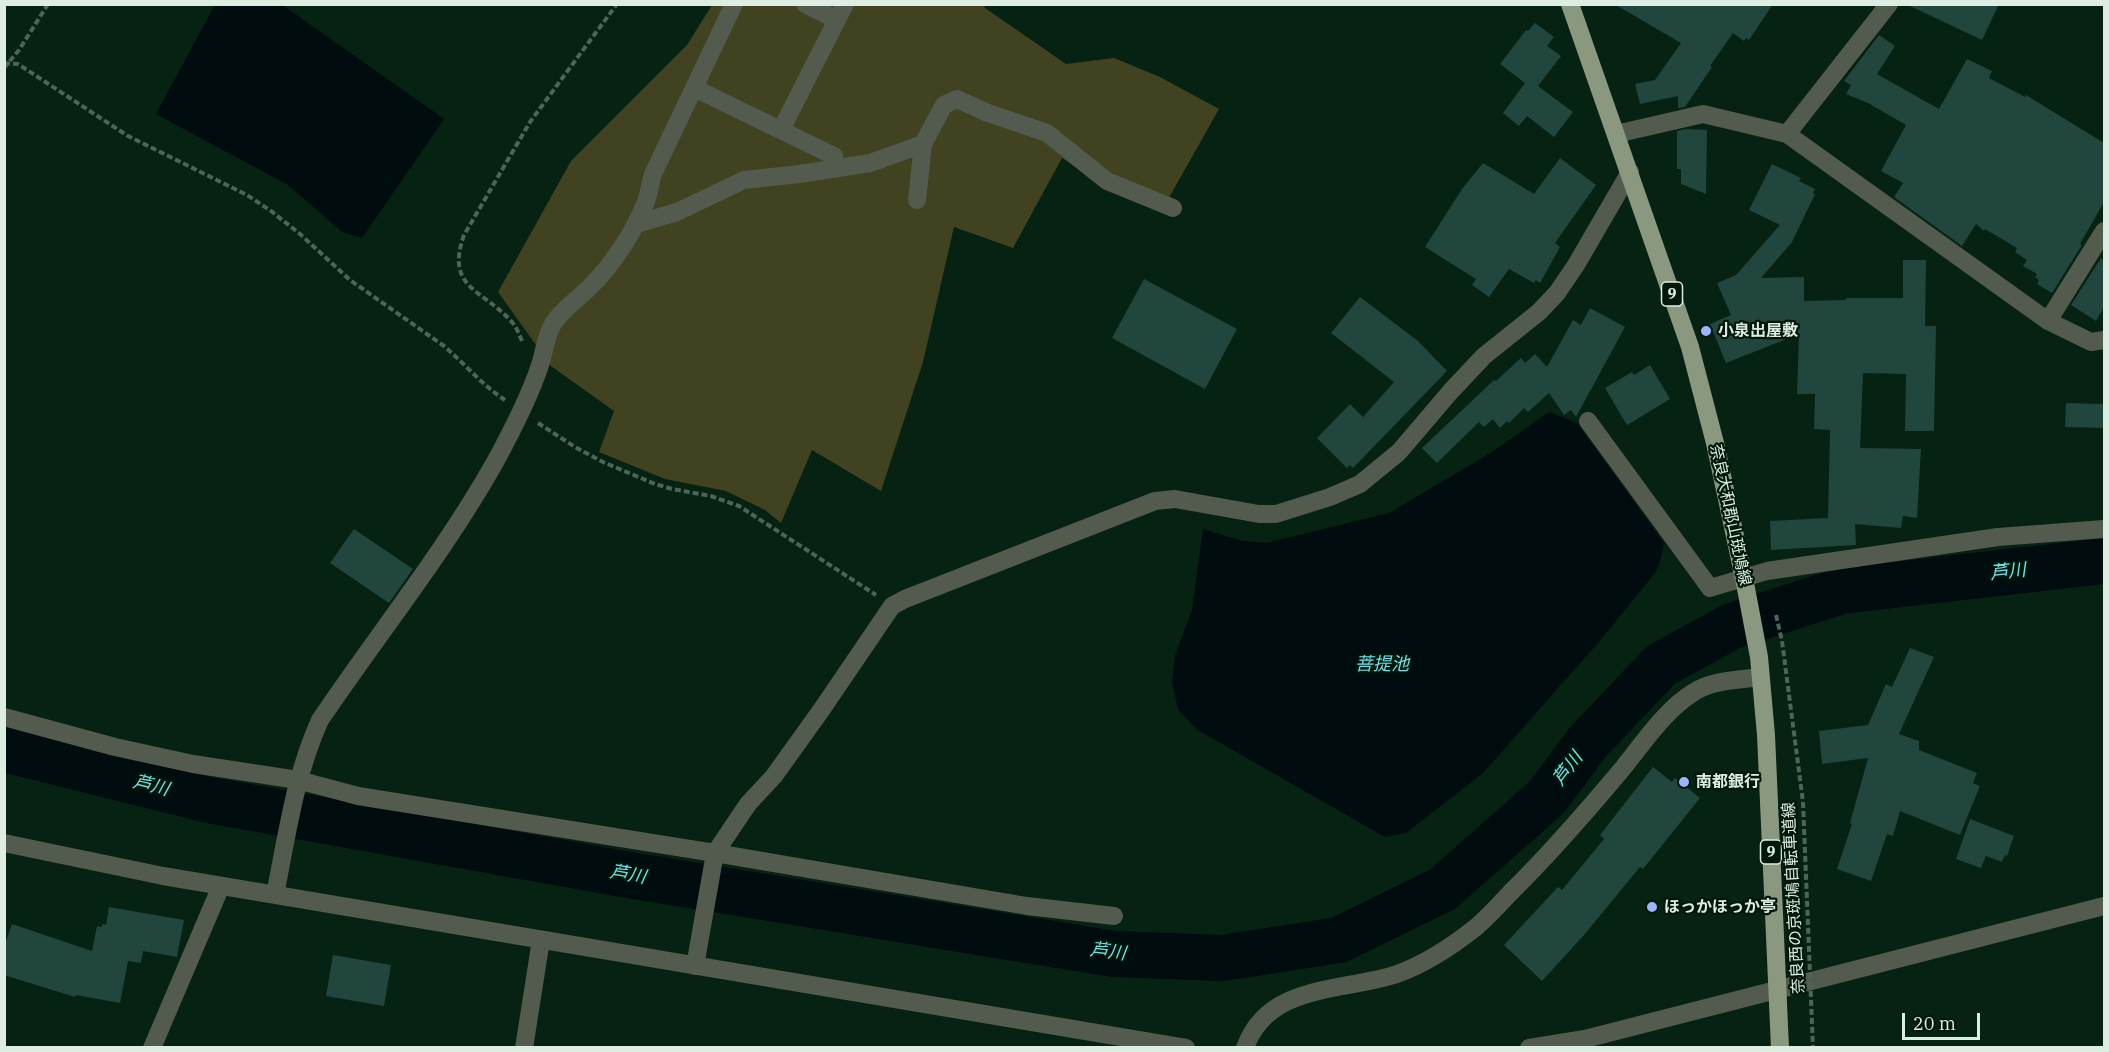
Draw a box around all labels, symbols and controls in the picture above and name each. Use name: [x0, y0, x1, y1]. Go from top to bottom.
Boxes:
road number: 9: [1662, 282, 1682, 306]
place label: 小泉出屋敷: [1718, 321, 1798, 341]
marker: 小泉出屋敷: [1699, 324, 1713, 338]
street label: 奈良大和郡山斑鳩線: [1706, 443, 1754, 587]
water label: 芦川: [1989, 559, 2027, 585]
water label: 菩提池: [1355, 654, 1409, 676]
water label: 芦川: [1549, 748, 1587, 790]
water label: 芦川: [131, 771, 171, 801]
place label: 南都銀行: [1696, 772, 1760, 792]
marker: 南都銀行: [1677, 775, 1691, 789]
street label: 奈良西の京斑鳩自転車道線: [1779, 802, 1809, 994]
road number: 9: [1760, 840, 1782, 864]
water label: 芦川: [608, 861, 648, 889]
place label: ほっかほっか亭: [1664, 897, 1776, 917]
marker: ほっかほっか亭: [1645, 900, 1659, 914]
water label: 芦川: [1089, 939, 1127, 965]
scale bar: [1905, 1001, 1983, 1039]
text: 20 m: [1913, 1012, 1956, 1035]

